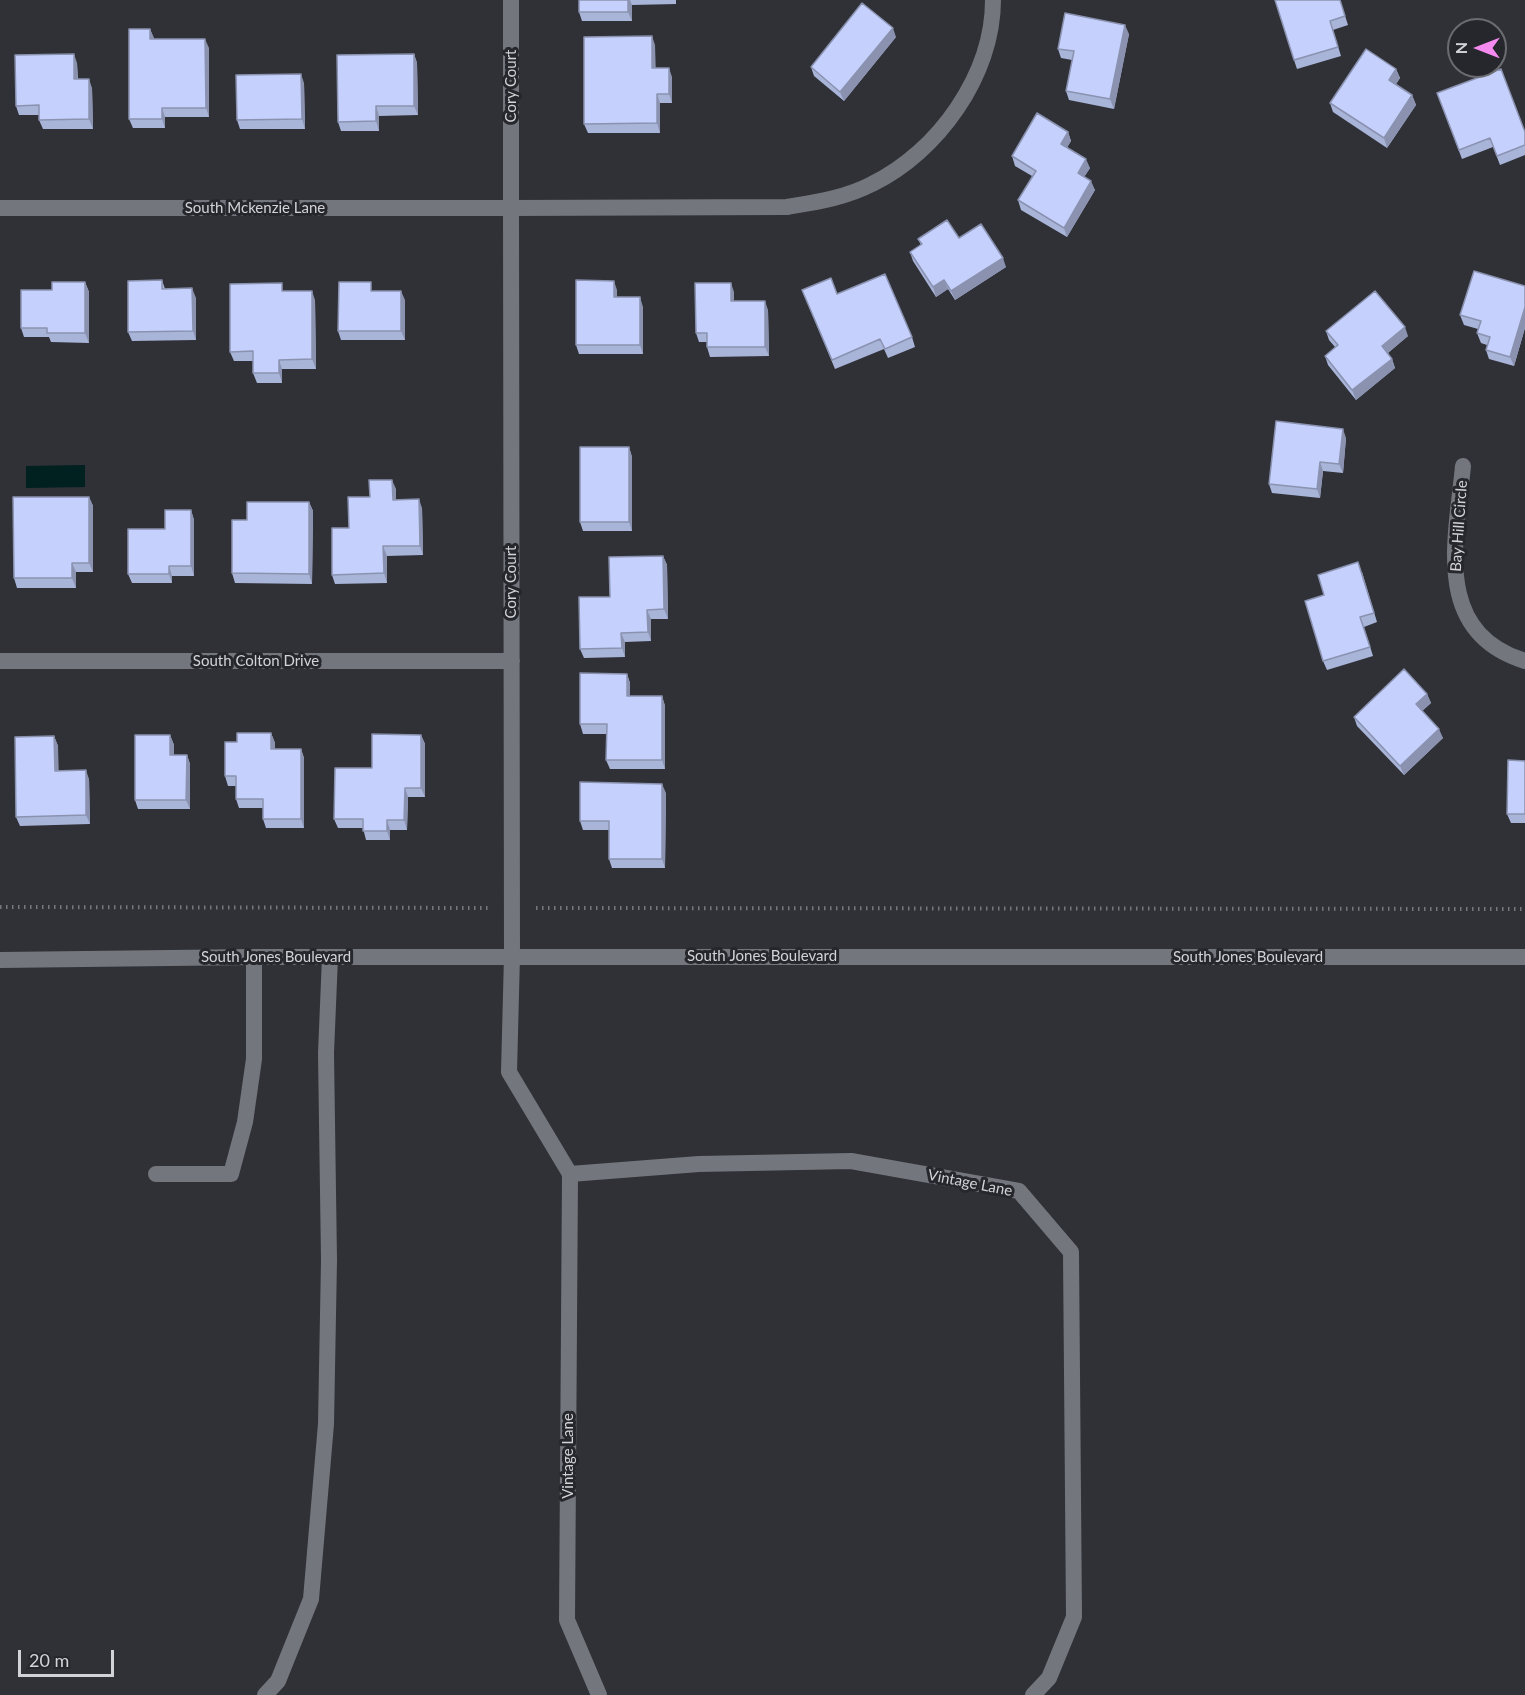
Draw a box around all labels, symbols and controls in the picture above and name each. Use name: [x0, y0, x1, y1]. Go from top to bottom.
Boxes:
north arrow: [1447, 18, 1507, 78]
text: N: [1451, 42, 1470, 54]
street label: Cory Court: [502, 50, 520, 122]
street label: South Mckenzie Lane: [185, 199, 325, 217]
street label: Bay Hill Circle: [1447, 480, 1471, 572]
street label: Cory Court: [502, 546, 520, 618]
street label: South Colton Drive: [193, 652, 319, 670]
street label: South Jones Boulevard: [687, 947, 837, 965]
street label: South Jones Boulevard: [201, 948, 351, 966]
street label: South Jones Boulevard: [1173, 948, 1323, 966]
street label: Vintage Lane: [926, 1166, 1014, 1200]
street label: Vintage Lane: [559, 1413, 577, 1499]
scale bar: [21, 1638, 117, 1676]
text: 20 m: [29, 1649, 69, 1671]

